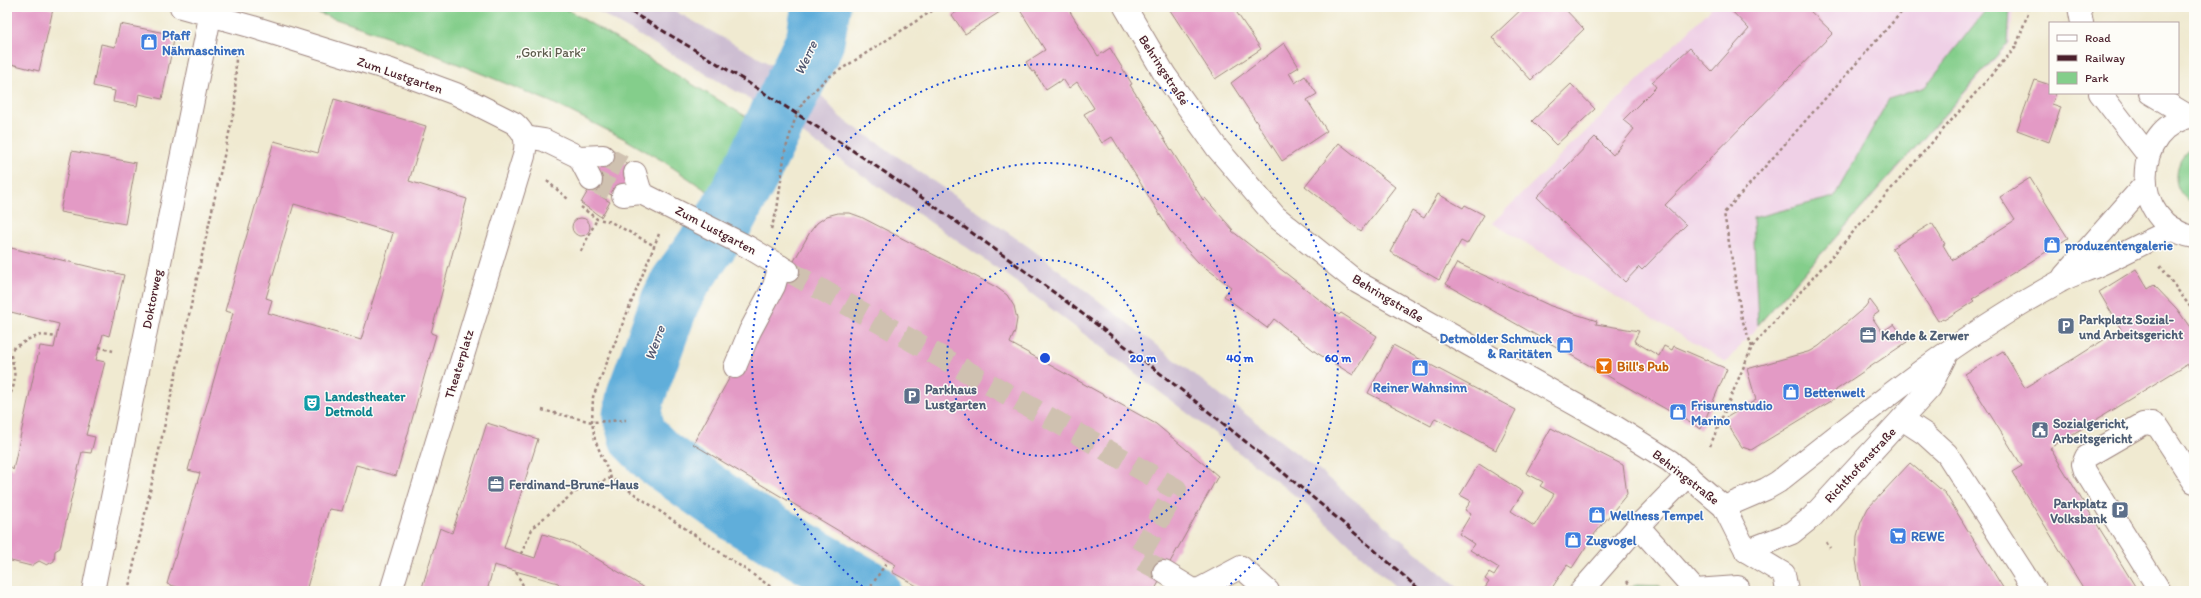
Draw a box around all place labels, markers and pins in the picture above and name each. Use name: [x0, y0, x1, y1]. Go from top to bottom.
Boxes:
place label: Pfaff Nähmaschinen: [162, 28, 245, 58]
shop icon: Pfaff Nähmaschinen: [139, 32, 159, 52]
shop icon: produzentengalerie: [2042, 235, 2062, 255]
place label: produzentengalerie: [2064, 238, 2173, 254]
place label: Parkplatz Sozial- und Arbeitsgericht: [2078, 312, 2183, 343]
parking icon: Parkplatz Sozial- und Arbeitsgericht: [2056, 316, 2076, 336]
office icon: Kehde & Zerwer: [1858, 325, 1878, 345]
place label: Kehde & Zerwer: [1881, 328, 1970, 343]
place label: Detmolder Schmuck & Raritäten: [1439, 331, 1553, 361]
shop icon: Detmolder Schmuck & Raritäten: [1555, 335, 1575, 355]
centre of rings: [1038, 351, 1052, 365]
bar icon: Bill's Pub: [1594, 356, 1614, 376]
shop icon: Reiner Wahnsinn: [1410, 358, 1430, 378]
place label: Bill's Pub: [1617, 359, 1669, 374]
place label: Reiner Wahnsinn: [1373, 380, 1468, 395]
place label: Parkhaus Lustgarten: [925, 382, 987, 413]
shop icon: Bettenwelt: [1781, 382, 1801, 402]
place label: Bettenwelt: [1804, 385, 1865, 400]
parking icon: Parkhaus Lustgarten: [902, 386, 922, 406]
place label: Landestheater Detmold: [325, 389, 406, 419]
theatre icon: Landestheater Detmold: [302, 393, 322, 413]
place label: Frisurenstudio Marino: [1691, 398, 1773, 428]
shop icon: Frisurenstudio Marino: [1668, 402, 1688, 422]
place label: Sozialgericht, Arbeitsgericht: [2052, 416, 2133, 447]
public building icon: Sozialgericht, Arbeitsgericht: [2030, 420, 2050, 440]
office icon: Ferdinand-Brune-Haus: [486, 474, 506, 494]
place label: Ferdinand-Brune-Haus: [509, 477, 639, 492]
place label: Parkplatz Volksbank: [2050, 496, 2108, 526]
parking icon: Parkplatz Volksbank: [2110, 500, 2130, 520]
shop icon: Wellness Tempel: [1587, 505, 1607, 525]
place label: Wellness Tempel: [1610, 508, 1704, 524]
supermarket icon: REWE: [1888, 526, 1908, 546]
place label: REWE: [1911, 529, 1945, 544]
shop icon: Zugvogel: [1563, 530, 1583, 550]
place label: Zugvogel: [1586, 533, 1637, 549]

